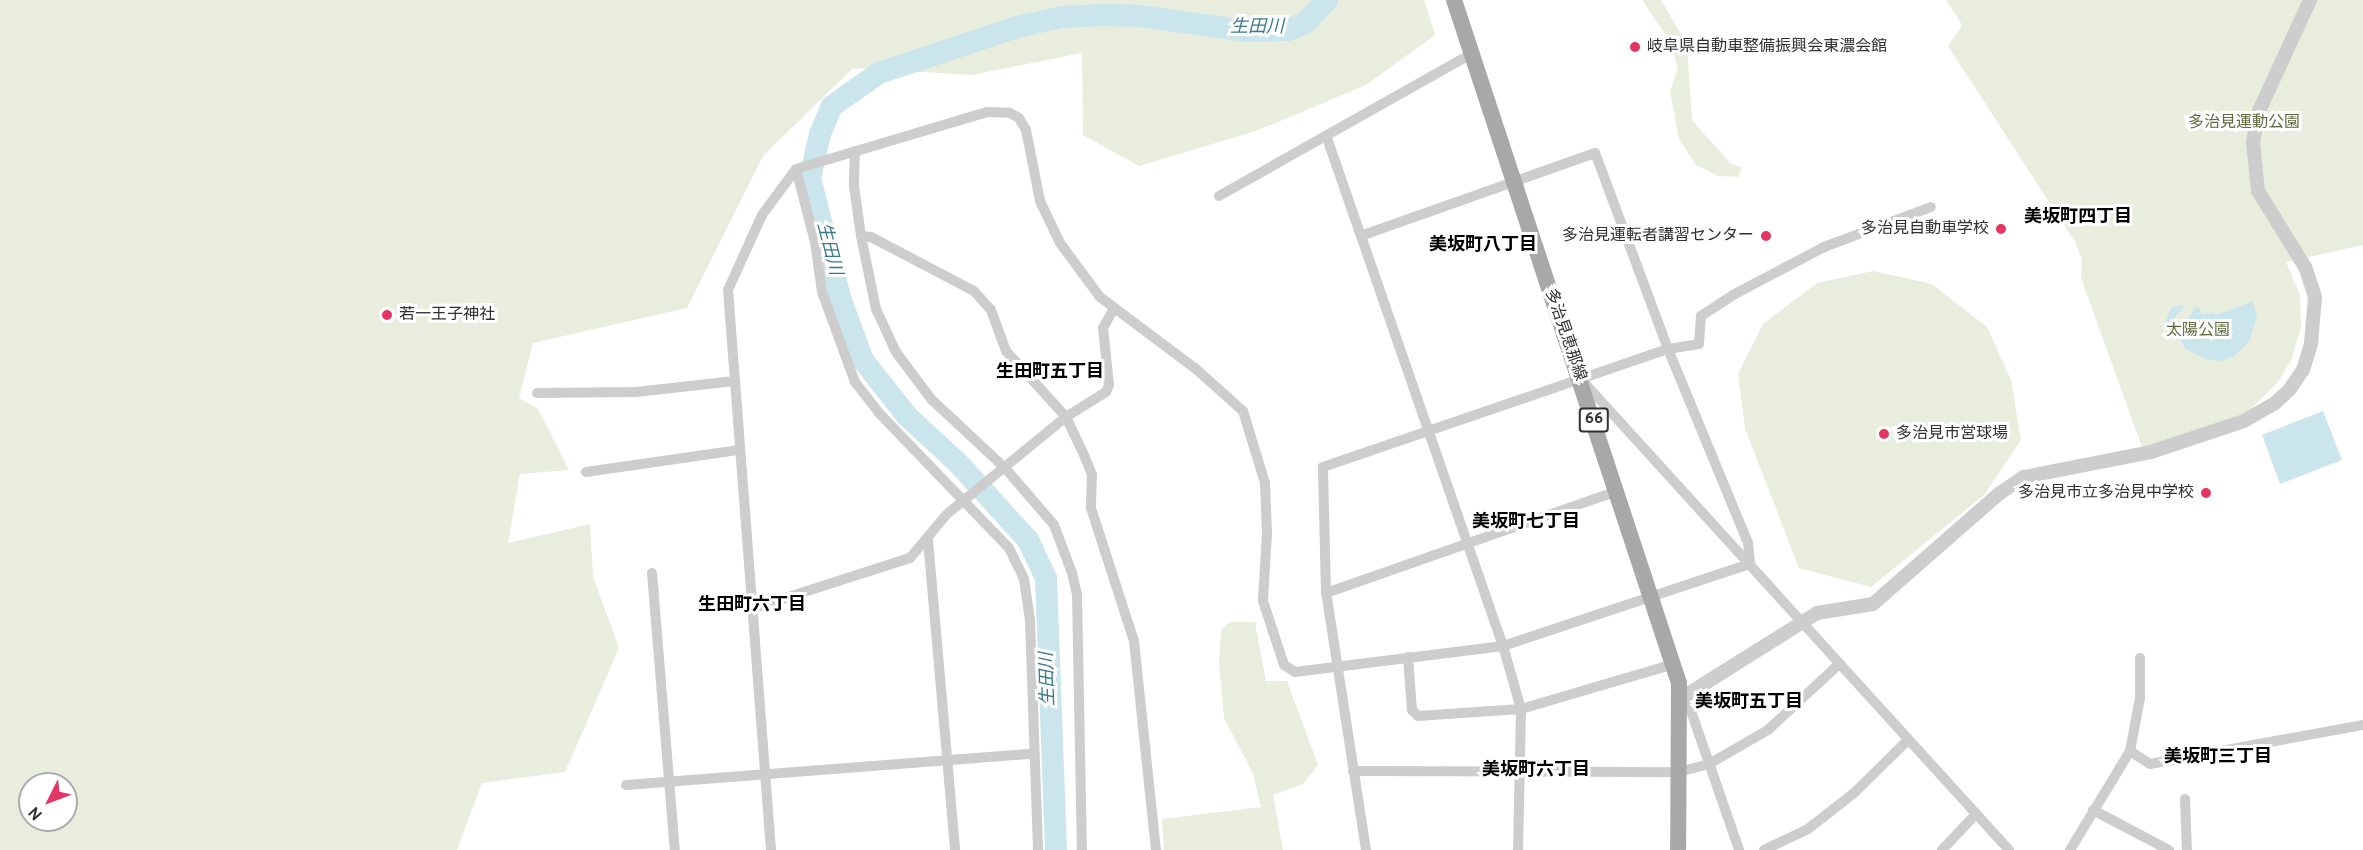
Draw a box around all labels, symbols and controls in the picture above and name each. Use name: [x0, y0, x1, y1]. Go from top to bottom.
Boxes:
water label: 生田川: [1230, 17, 1284, 39]
place label: 岐阜県自動車整備振興会東濃会館: [1647, 37, 1887, 57]
marker: 岐阜県自動車整備振興会東濃会館: [1628, 40, 1642, 54]
park label: 多治見運動公園: [2188, 113, 2300, 133]
district label: 美坂町四丁目: [2024, 207, 2132, 229]
place label: 多治見自動車学校: [1861, 219, 1989, 239]
water label: 生田川: [811, 220, 845, 278]
marker: 多治見自動車学校: [1994, 222, 2008, 236]
place label: 多治見運転者講習センター: [1562, 226, 1754, 246]
marker: 多治見運転者講習センター: [1759, 229, 1773, 243]
district label: 美坂町八丁目: [1429, 235, 1537, 257]
street label: 多治見恵那線: [1540, 286, 1590, 384]
place label: 若一王子神社: [399, 305, 495, 325]
marker: 若一王子神社: [380, 308, 394, 322]
park label: 太陽公園: [2166, 321, 2230, 341]
district label: 生田町五丁目: [996, 362, 1104, 384]
road number: 66: [1578, 408, 1610, 432]
place label: 多治見市営球場: [1896, 424, 2008, 444]
marker: 多治見市営球場: [1877, 427, 1891, 441]
place label: 多治見市立多治見中学校: [2018, 483, 2194, 503]
marker: 多治見市立多治見中学校: [2199, 486, 2213, 500]
district label: 美坂町七丁目: [1472, 512, 1580, 534]
district label: 生田町六丁目: [698, 595, 806, 617]
water label: 生田川: [1037, 652, 1061, 706]
district label: 美坂町五丁目: [1695, 692, 1803, 714]
district label: 美坂町三丁目: [2164, 747, 2272, 769]
district label: 美坂町六丁目: [1482, 760, 1590, 782]
north arrow: [18, 772, 78, 832]
text: N: [25, 802, 47, 824]

